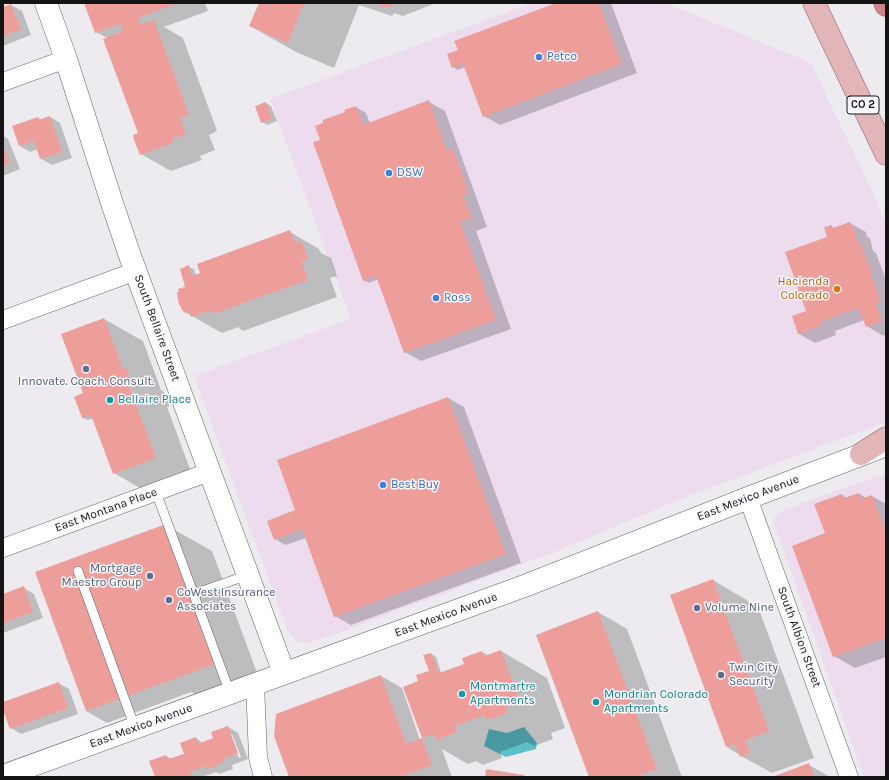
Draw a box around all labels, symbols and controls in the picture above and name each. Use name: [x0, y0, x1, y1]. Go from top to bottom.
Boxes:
place label: Petco: [547, 50, 577, 64]
marker: Petco: [534, 52, 544, 62]
road number: CO 2: [847, 96, 879, 114]
place label: DSW: [397, 166, 423, 180]
marker: DSW: [384, 168, 394, 178]
street label: South Bellaire Street: [131, 273, 183, 383]
place label: Hacienda Colorado: [777, 275, 829, 303]
marker: Hacienda Colorado: [832, 284, 842, 294]
place label: Ross: [444, 291, 471, 305]
marker: Ross: [431, 293, 441, 303]
marker: Innovate. Coach. Consult.: [81, 364, 91, 374]
place label: Innovate. Coach. Consult.: [18, 375, 154, 389]
place label: Bellaire Place: [118, 393, 191, 407]
marker: Bellaire Place: [105, 395, 115, 405]
street label: East Mexico Avenue: [695, 472, 801, 524]
place label: Best Buy: [391, 478, 439, 492]
marker: Best Buy: [378, 480, 388, 490]
street label: East Montana Place: [53, 485, 159, 535]
place label: Mortgage Maestro Group: [62, 562, 142, 590]
marker: Mortgage Maestro Group: [145, 571, 155, 581]
street label: South Albion Street: [774, 585, 824, 689]
place label: CoWest Insurance Associates: [177, 586, 275, 614]
street label: East Mexico Avenue: [393, 590, 499, 640]
marker: CoWest Insurance Associates: [164, 595, 174, 605]
place label: Volume Nine: [705, 601, 774, 615]
marker: Volume Nine: [692, 603, 702, 613]
place label: Twin City Security: [729, 661, 778, 689]
marker: Twin City Security: [716, 670, 726, 680]
place label: Montmartre Apartments: [470, 680, 536, 708]
place label: Mondrian Colorado Apartments: [604, 688, 708, 716]
marker: Montmartre Apartments: [457, 689, 467, 699]
marker: Mondrian Colorado Apartments: [591, 697, 601, 707]
street label: East Mexico Avenue: [88, 701, 194, 751]

